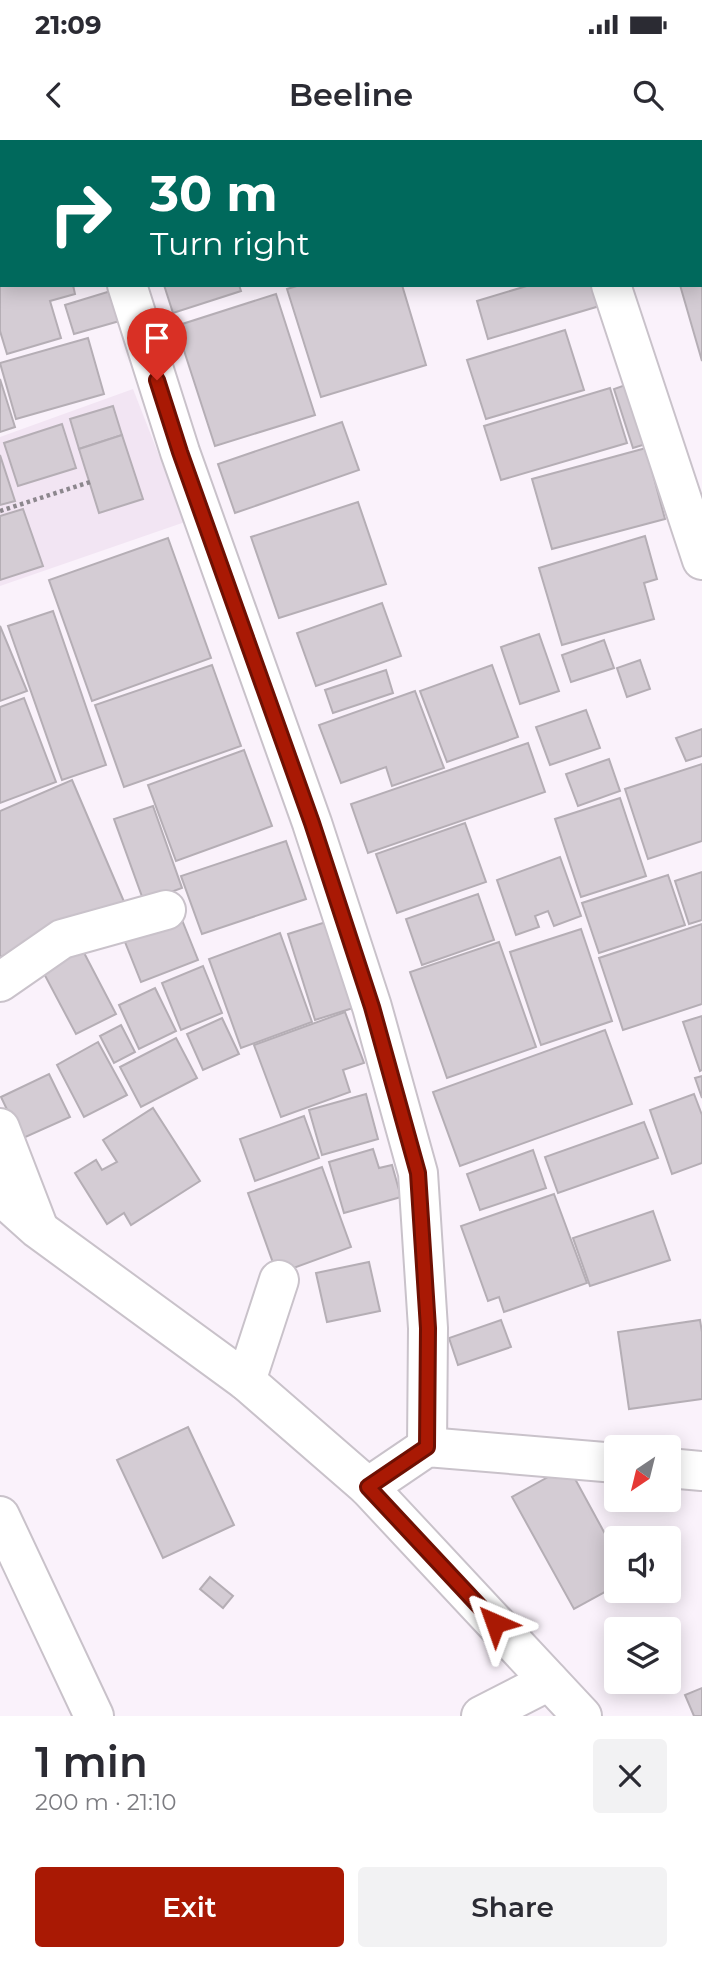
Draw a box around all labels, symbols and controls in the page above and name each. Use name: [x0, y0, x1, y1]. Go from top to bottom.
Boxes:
text: 21:09: [35, 9, 102, 41]
text: Beeline: [289, 75, 413, 114]
icon: back: [35, 76, 73, 114]
icon: search: [629, 76, 667, 114]
text: 30 m: [150, 164, 278, 223]
icon: right: [35, 168, 126, 259]
text: Turn right: [150, 224, 310, 263]
pin: [127, 308, 187, 380]
icon: arrive: [138, 319, 176, 357]
north arrow: [604, 1435, 681, 1512]
map controls: [604, 1435, 681, 1694]
button: sound: [604, 1526, 681, 1603]
position arrow: [458, 1586, 532, 1660]
button: layers: [604, 1617, 681, 1694]
text: 1 min: [35, 1736, 148, 1788]
button: close: [593, 1739, 667, 1813]
text: 200 m · 21:10: [35, 1788, 177, 1816]
button: Exit: [35, 1867, 344, 1947]
button: Share: [358, 1867, 667, 1947]

